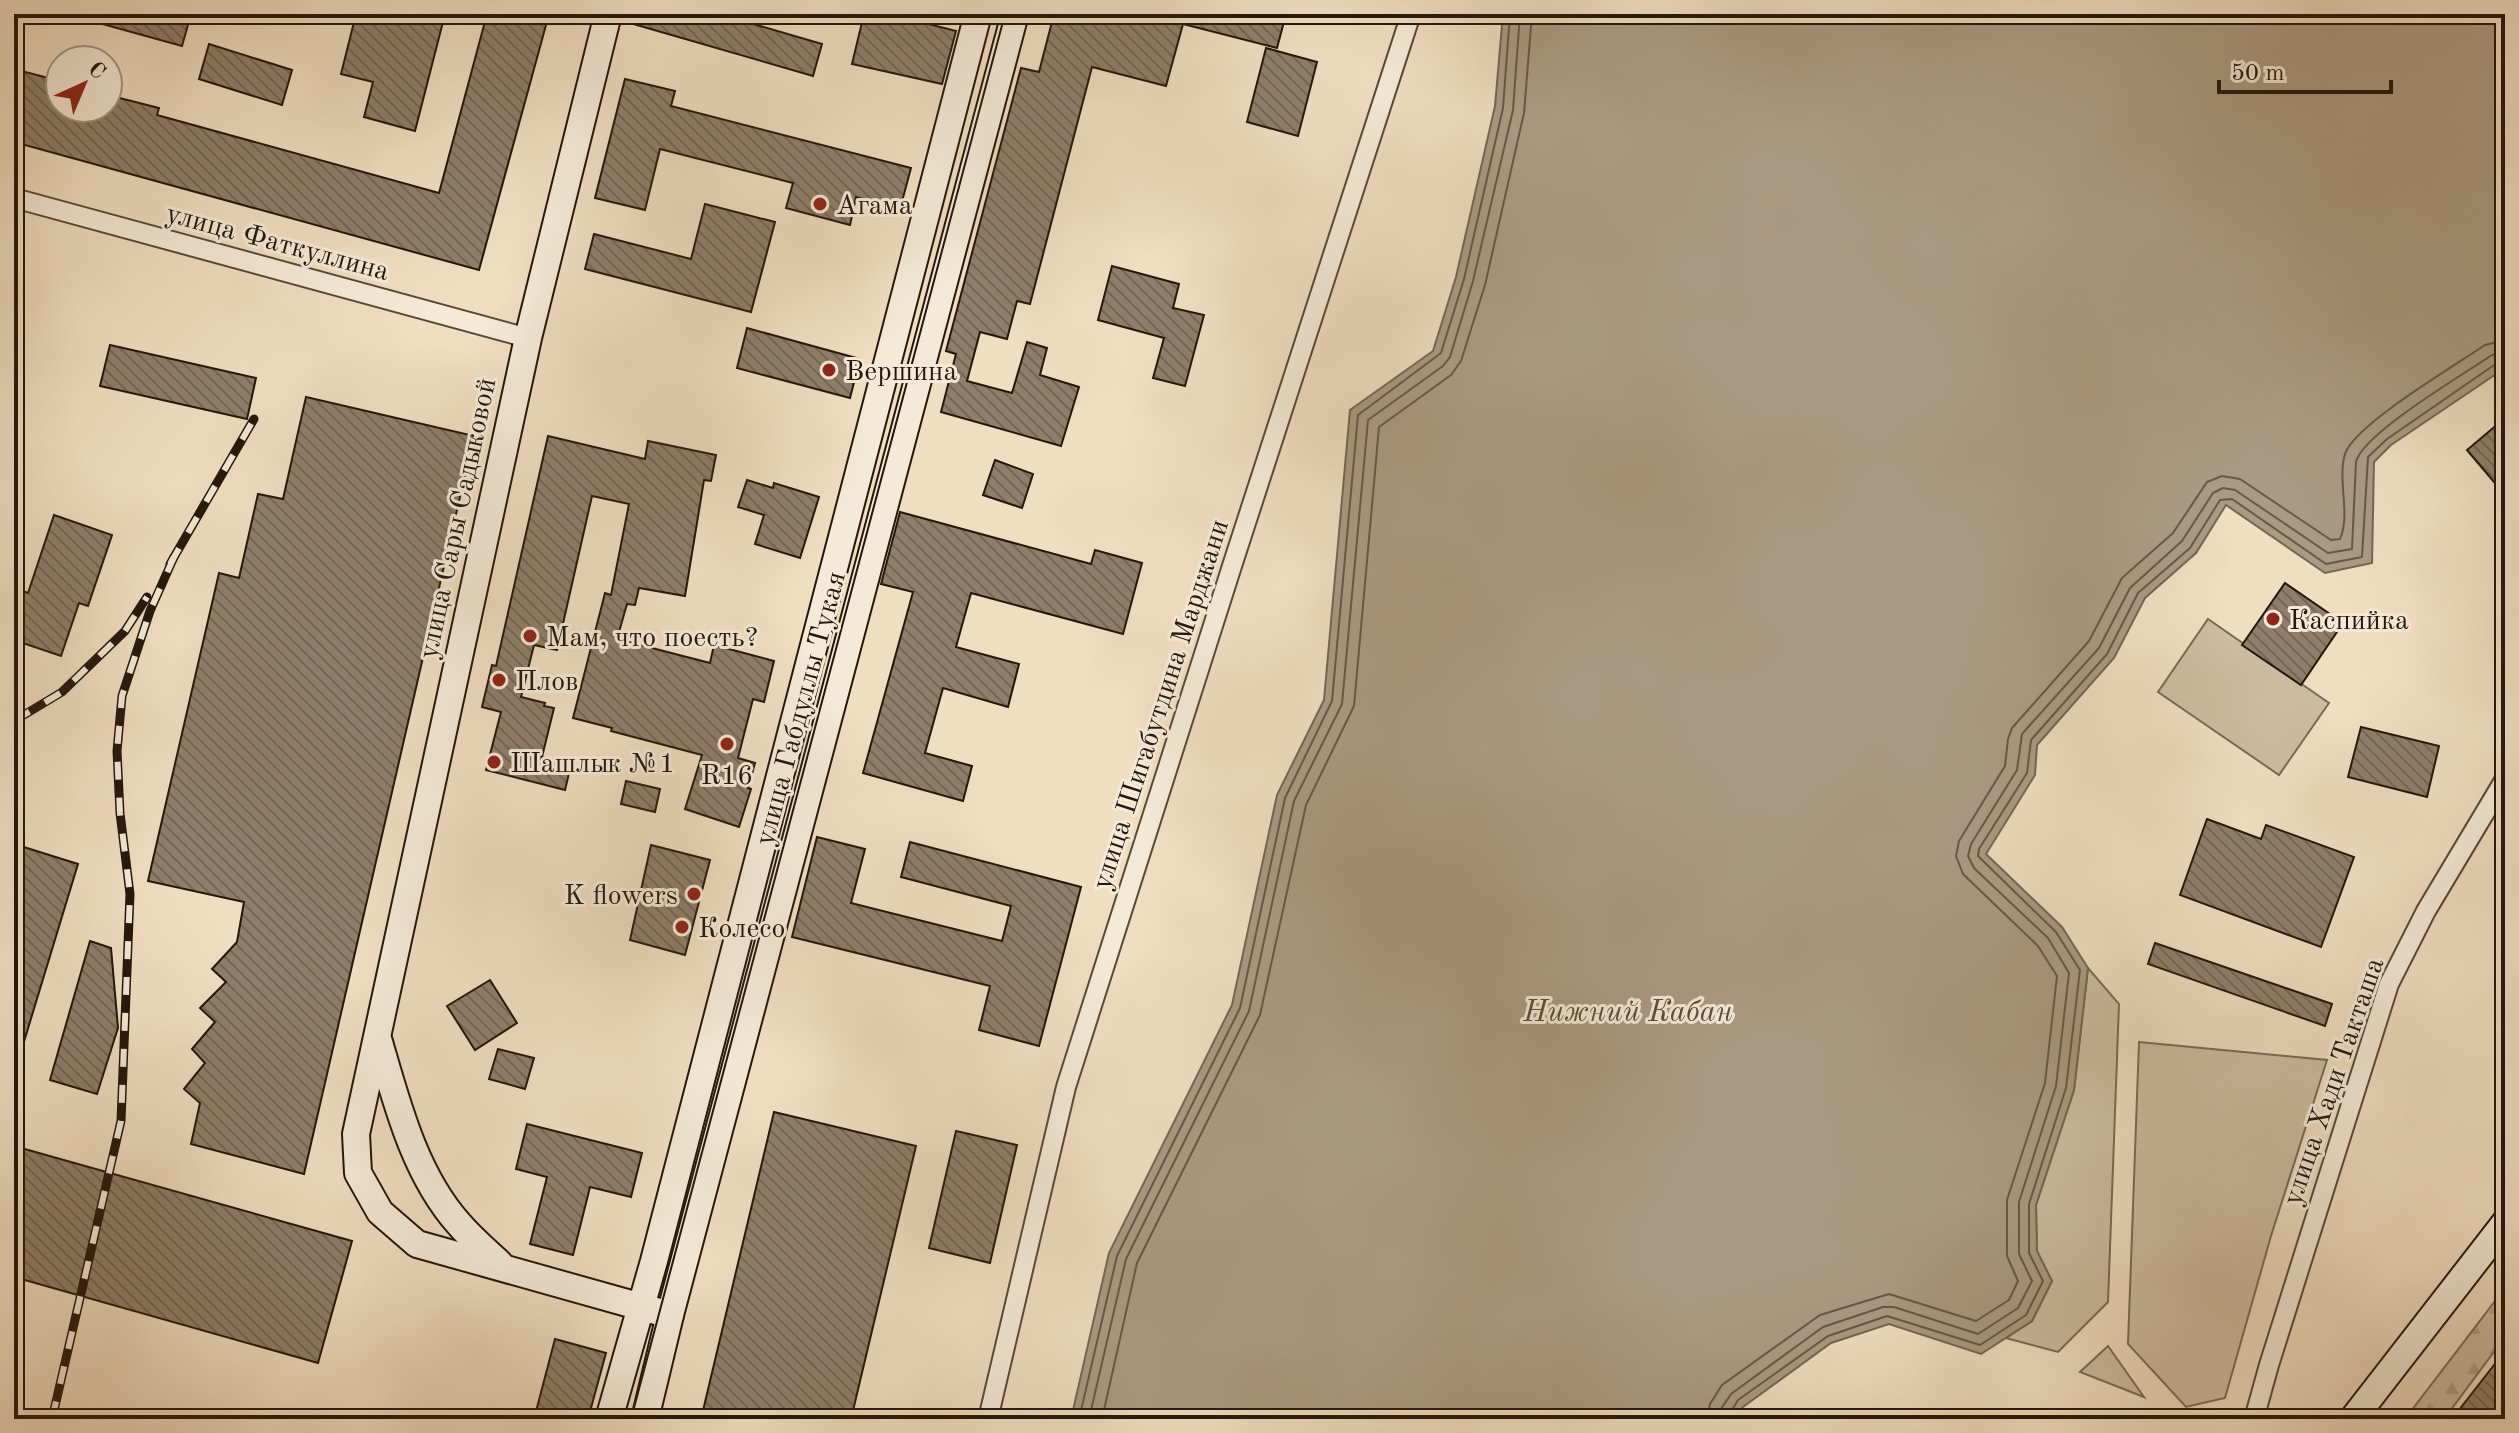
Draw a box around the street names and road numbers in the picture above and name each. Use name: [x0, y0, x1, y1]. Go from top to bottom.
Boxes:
street label: улица Фаткуллина: [163, 201, 392, 287]
street label: улица Сары Садыковой: [415, 376, 502, 662]
street label: улица Шигабутдина Марджани: [1089, 516, 1235, 893]
street label: улица Габдуллы Тукая: [752, 569, 852, 849]
street label: улица Хади Такташа: [2279, 955, 2390, 1209]

